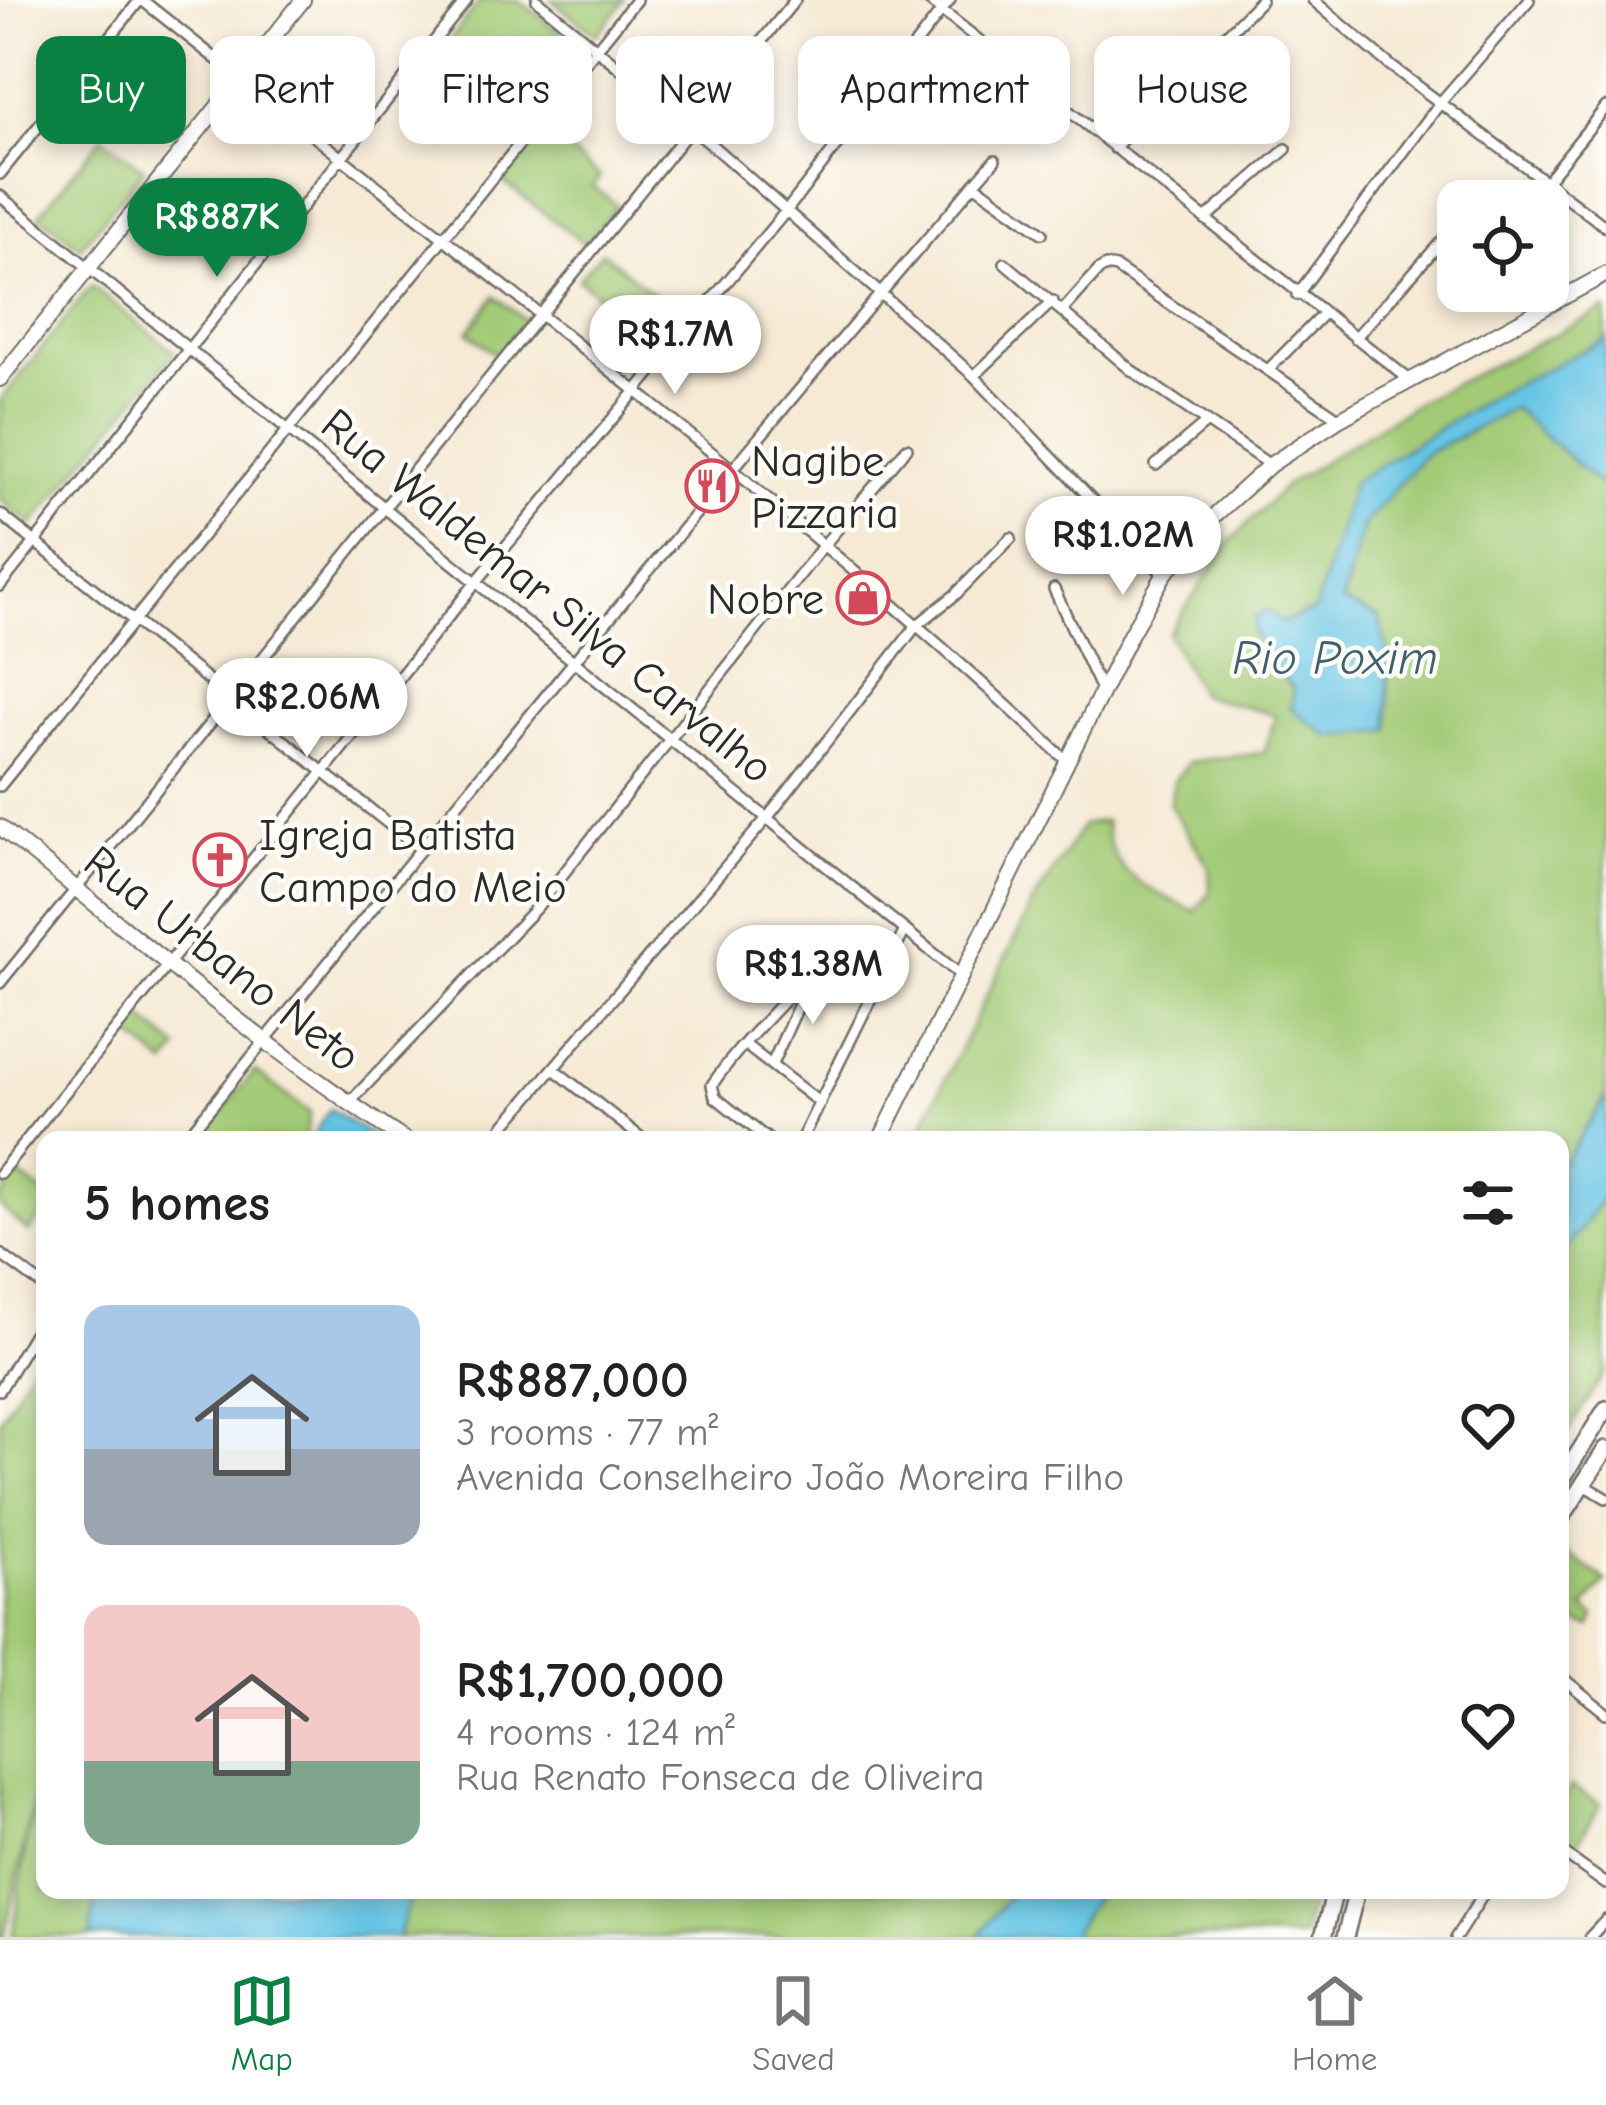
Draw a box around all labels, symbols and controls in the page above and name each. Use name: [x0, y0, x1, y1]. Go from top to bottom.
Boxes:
chip: Buy: [36, 36, 186, 144]
chip: Rent: [210, 36, 375, 144]
chip: Filters: [399, 36, 592, 144]
chip: New: [616, 36, 774, 144]
chip: Apartment: [798, 36, 1070, 144]
chip: House: [1094, 36, 1290, 144]
pin: R$887K: [119, 178, 315, 280]
map controls: [1437, 180, 1569, 312]
button: locate: [1437, 180, 1569, 312]
text: R$887K: [154, 194, 280, 239]
pin: R$1.7M: [577, 295, 773, 397]
text: R$1.7M: [616, 311, 734, 356]
street label: Rua Waldemar Silva Carvalho: [311, 398, 783, 794]
place label: Nagibe Pizzaria: [751, 435, 899, 539]
restaurant icon: Nagibe Pizzaria: [684, 458, 740, 514]
pin: R$1.02M: [1012, 496, 1234, 598]
text: R$1.02M: [1052, 512, 1194, 557]
shop icon: Nobre: [835, 570, 891, 626]
place label: Nobre: [707, 573, 824, 625]
water label: Rio Poxim: [1232, 631, 1438, 686]
pin: R$2.06M: [196, 658, 418, 760]
text: R$2.06M: [234, 674, 380, 719]
place label: Igreja Batista Campo do Meio: [259, 809, 567, 913]
church icon: Igreja Batista Campo do Meio: [192, 832, 248, 888]
street label: Rua Urbano Neto: [74, 835, 371, 1083]
pin: R$1.38M: [702, 925, 924, 1027]
text: R$1.38M: [743, 941, 883, 986]
icon: filters: [1455, 1170, 1521, 1236]
text: 5 homes: [84, 1174, 270, 1233]
text: R$887,000: [456, 1351, 689, 1410]
icon: home: [180, 1353, 324, 1497]
icon: heart: [1455, 1392, 1521, 1458]
text: 3 rooms · 77 m²: [456, 1410, 718, 1455]
text: Avenida Conselheiro João Moreira Filho: [456, 1455, 1124, 1500]
text: R$1,700,000: [456, 1651, 725, 1710]
icon: home: [180, 1653, 324, 1797]
icon: heart: [1455, 1692, 1521, 1758]
text: 4 rooms · 124 m²: [456, 1710, 735, 1755]
text: Rua Renato Fonseca de Oliveira: [456, 1755, 985, 1800]
tab: Map: [229, 1968, 295, 2078]
tab: Saved: [752, 1968, 835, 2078]
tab: Home: [1292, 1968, 1377, 2078]

